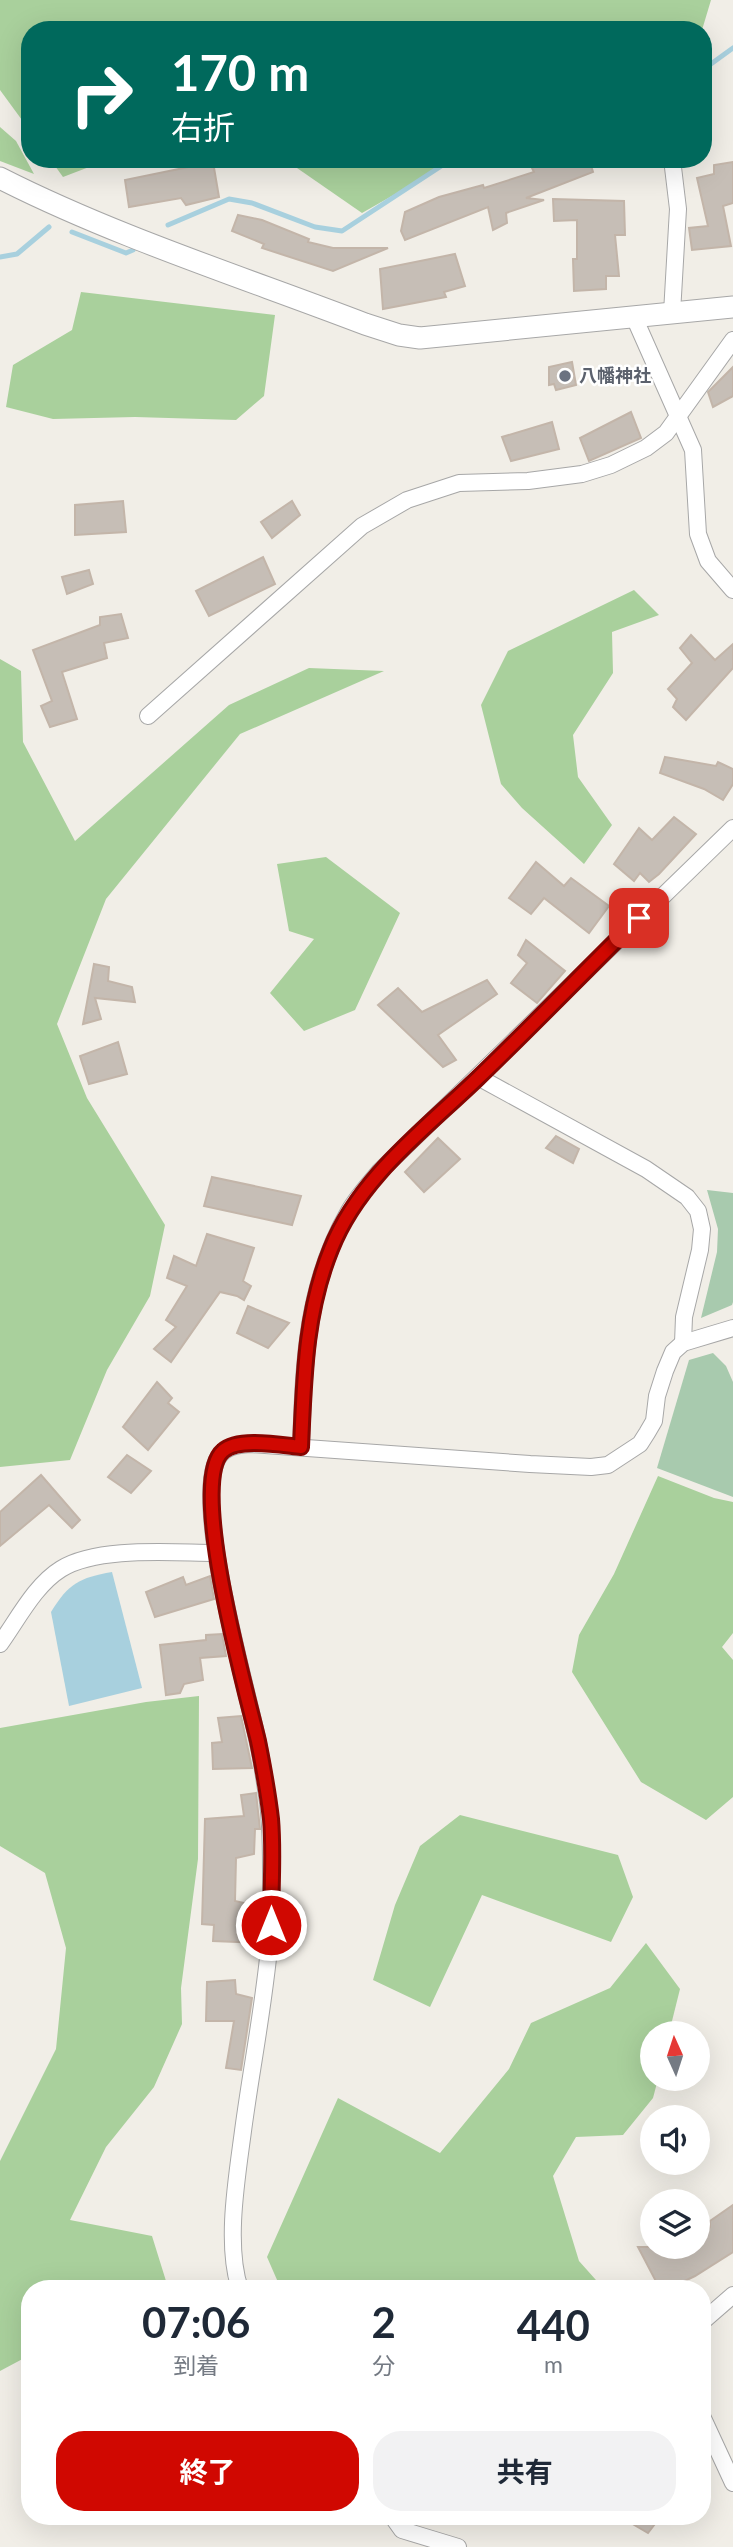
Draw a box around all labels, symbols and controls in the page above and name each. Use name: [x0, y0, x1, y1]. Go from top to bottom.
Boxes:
text: 170 m: [171, 43, 309, 101]
icon: right: [56, 49, 147, 140]
text: 右折: [171, 107, 235, 146]
place label: 八幡神社: [579, 364, 651, 386]
marker: 八幡神社: [557, 368, 573, 384]
pin: [609, 888, 669, 948]
icon: arrive: [620, 899, 658, 937]
position arrow: [234, 1888, 308, 1962]
north arrow: [640, 2021, 710, 2091]
map controls: [640, 2021, 710, 2259]
button: sound: [640, 2105, 710, 2175]
button: layers: [640, 2189, 710, 2259]
text: 07:06: [142, 2297, 250, 2347]
text: 2: [371, 2297, 396, 2347]
text: 440: [517, 2300, 590, 2350]
text: m: [544, 2350, 563, 2378]
text: 到着: [173, 2351, 219, 2379]
text: 分: [372, 2351, 395, 2379]
button: 終了: [56, 2431, 359, 2511]
button: 共有: [373, 2431, 676, 2511]

